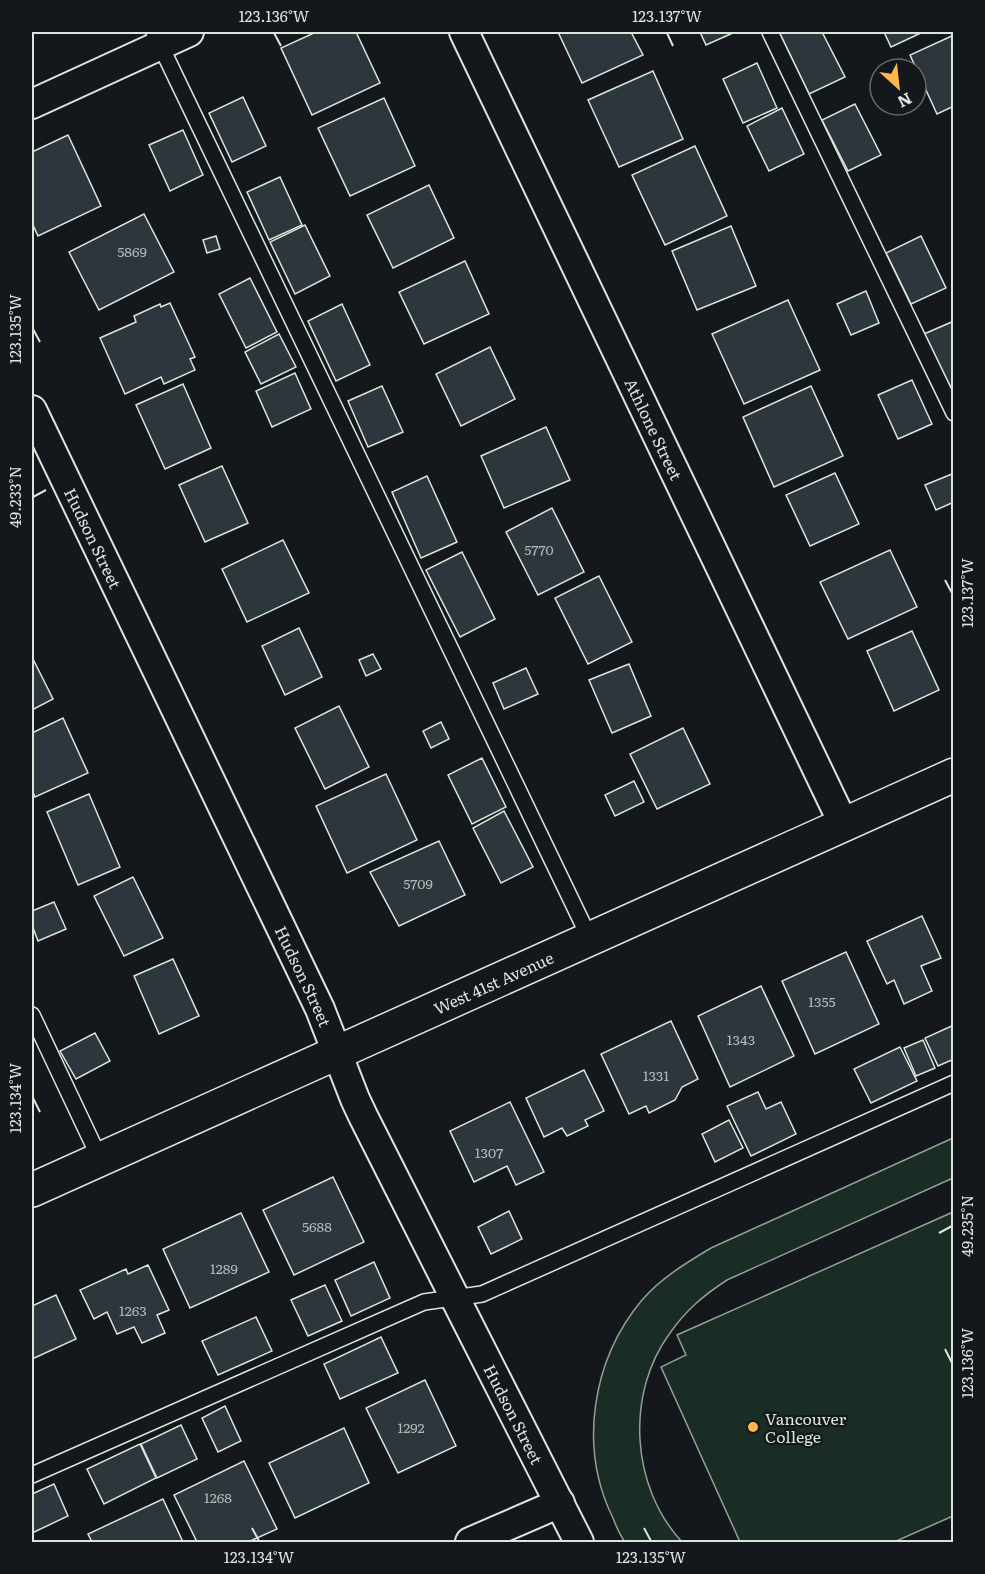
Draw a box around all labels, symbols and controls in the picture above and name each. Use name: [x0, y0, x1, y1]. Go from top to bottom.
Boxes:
text: 123.136°W: [239, 4, 310, 27]
text: 123.137°W: [632, 4, 702, 27]
north arrow: [868, 57, 928, 117]
text: N: [894, 88, 917, 115]
house number: 5869: [117, 241, 147, 261]
text: 123.135°W: [3, 293, 26, 364]
street label: Athlone Street: [619, 374, 689, 484]
text: 49.233°N: [3, 466, 26, 528]
street label: Hudson Street: [59, 484, 128, 593]
house number: 5770: [524, 539, 554, 559]
text: 123.137°W: [955, 558, 978, 628]
house number: 5709: [403, 873, 433, 893]
street label: Hudson Street: [270, 922, 338, 1031]
street label: West 41st Avenue: [430, 945, 557, 1020]
house number: 1355: [808, 991, 836, 1011]
house number: 1343: [727, 1029, 755, 1049]
text: 123.134°W: [3, 1062, 26, 1133]
house number: 1331: [643, 1065, 669, 1085]
house number: 1307: [475, 1142, 503, 1162]
text: 49.235°N: [955, 1195, 978, 1257]
house number: 5688: [302, 1216, 332, 1236]
house number: 1289: [210, 1258, 238, 1278]
house number: 1263: [119, 1300, 147, 1320]
text: 123.136°W: [955, 1327, 978, 1398]
street label: Hudson Street: [479, 1360, 550, 1469]
place label: Vancouver College: [765, 1406, 847, 1448]
house number: 1292: [397, 1417, 425, 1437]
marker: Vancouver College: [746, 1420, 760, 1434]
house number: 1268: [204, 1487, 232, 1507]
text: 123.134°W: [224, 1545, 295, 1568]
text: 123.135°W: [616, 1545, 687, 1568]

